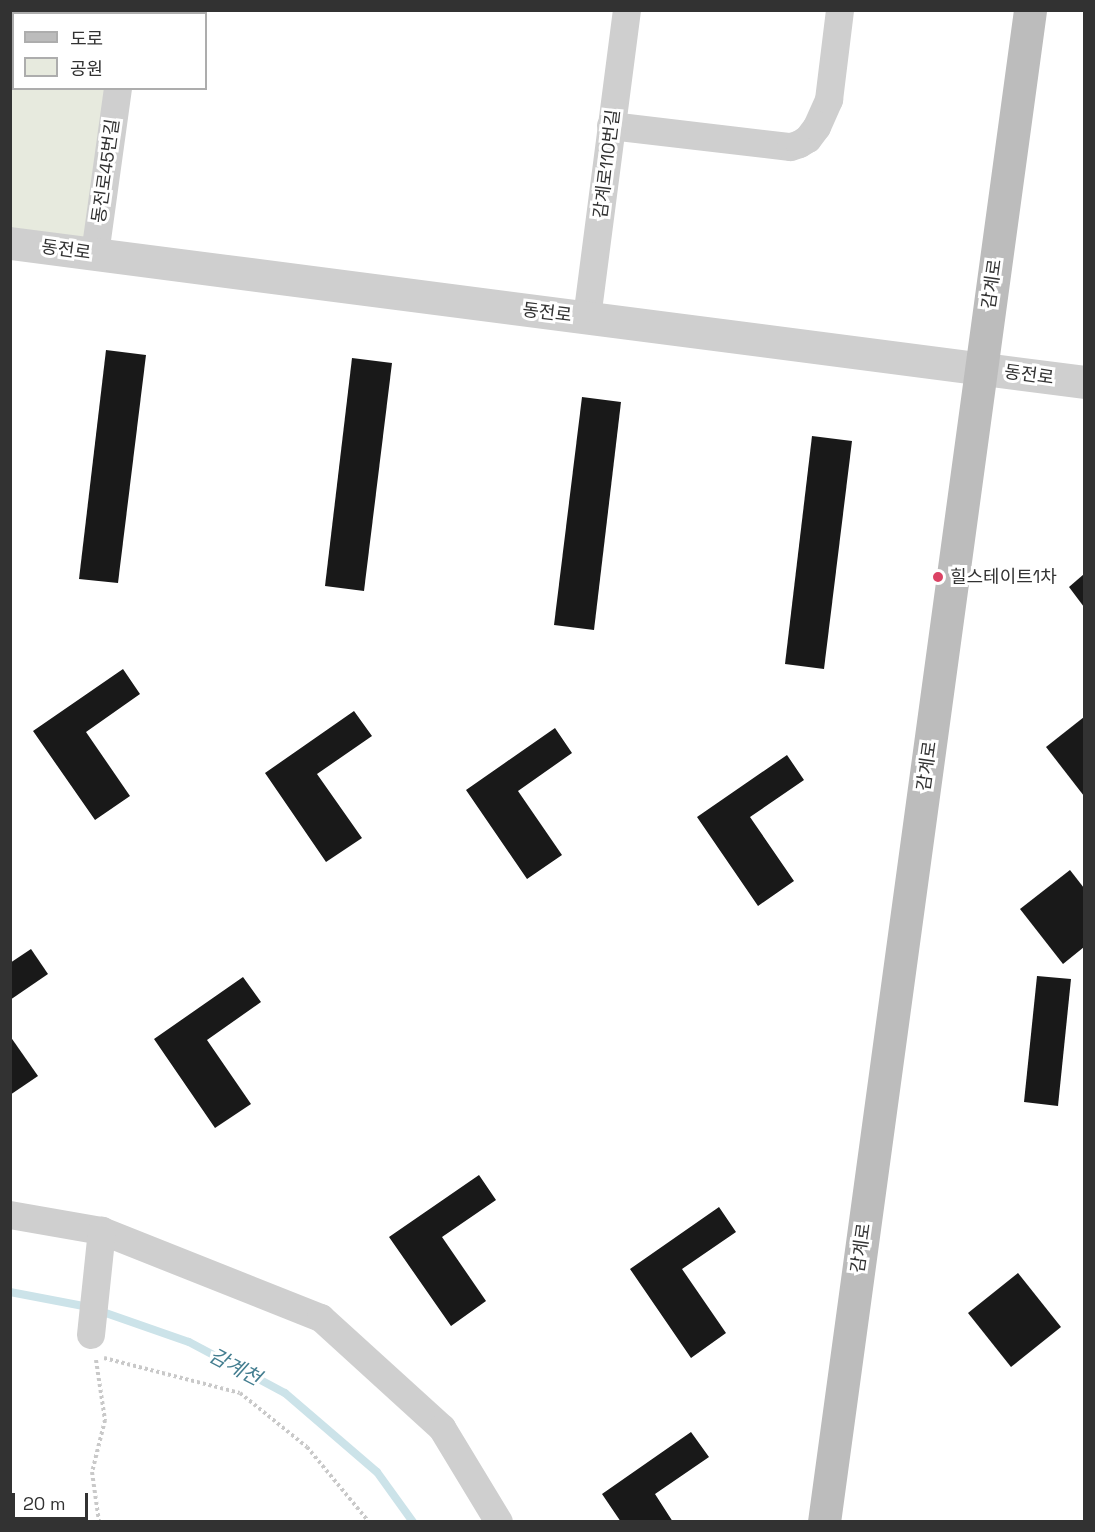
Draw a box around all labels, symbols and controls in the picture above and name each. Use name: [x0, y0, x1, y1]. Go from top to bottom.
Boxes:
legend: [12, 12, 207, 90]
text: 도로: [70, 27, 103, 50]
text: 공원: [70, 57, 103, 80]
street label: 감계로110번길: [590, 108, 624, 220]
street label: 동전로45번길: [88, 118, 124, 224]
street label: 동전로: [40, 236, 92, 264]
street label: 감계로: [978, 258, 1006, 310]
street label: 동전로: [521, 299, 573, 327]
street label: 동전로: [1003, 361, 1055, 389]
place label: 힐스테이트1차: [950, 566, 1057, 588]
marker: 힐스테이트1차: [931, 570, 945, 584]
street label: 감계로: [913, 740, 941, 792]
street label: 감계로: [847, 1222, 875, 1274]
water label: 감계천: [205, 1343, 265, 1391]
scale bar: [15, 1481, 92, 1519]
text: 20 m: [23, 1492, 66, 1515]

